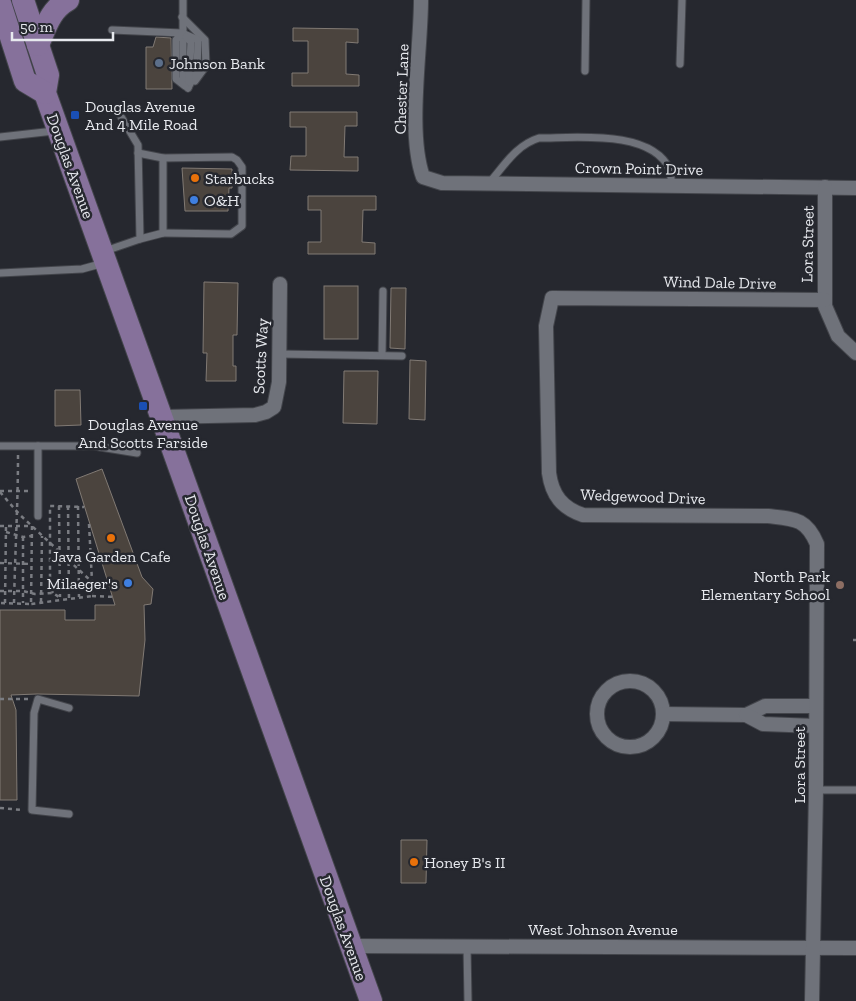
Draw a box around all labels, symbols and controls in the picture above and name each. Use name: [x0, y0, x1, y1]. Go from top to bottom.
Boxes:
scale bar: [12, 10, 114, 42]
text: 50 m: [20, 18, 53, 36]
street label: Chester Lane: [390, 43, 413, 135]
place label: Johnson Bank: [169, 54, 266, 73]
marker: Johnson Bank: [153, 57, 165, 69]
place label: Douglas Avenue And 4 Mile Road: [85, 97, 198, 134]
marker: Douglas Avenue And 4 Mile Road: [69, 109, 81, 121]
street label: Douglas Avenue: [43, 111, 98, 221]
street label: Crown Point Drive: [575, 158, 703, 179]
place label: Starbucks: [205, 169, 274, 188]
marker: Starbucks: [189, 172, 201, 184]
place label: O&H: [204, 191, 239, 210]
marker: O&H: [188, 194, 200, 206]
street label: Lora Street: [797, 205, 818, 283]
street label: Wind Dale Drive: [663, 272, 777, 293]
street label: Scotts Way: [249, 317, 272, 394]
marker: Douglas Avenue And Scotts Farside: [137, 400, 149, 412]
place label: Douglas Avenue And Scotts Farside: [78, 415, 208, 452]
street label: Wedgewood Drive: [580, 485, 706, 508]
street label: Douglas Avenue: [181, 492, 234, 602]
marker: Java Garden Cafe: [105, 532, 117, 544]
place label: Java Garden Cafe: [52, 547, 170, 566]
place label: North Park Elementary School: [701, 567, 831, 604]
place label: Milaeger's: [47, 574, 118, 593]
marker: Milaeger's: [122, 577, 134, 589]
marker: North Park Elementary School: [834, 579, 846, 591]
street label: Lora Street: [790, 726, 809, 804]
place label: Honey B's II: [424, 853, 505, 872]
marker: Honey B's II: [408, 856, 420, 868]
street label: Douglas Avenue: [316, 873, 371, 983]
street label: West Johnson Avenue: [528, 920, 678, 939]

